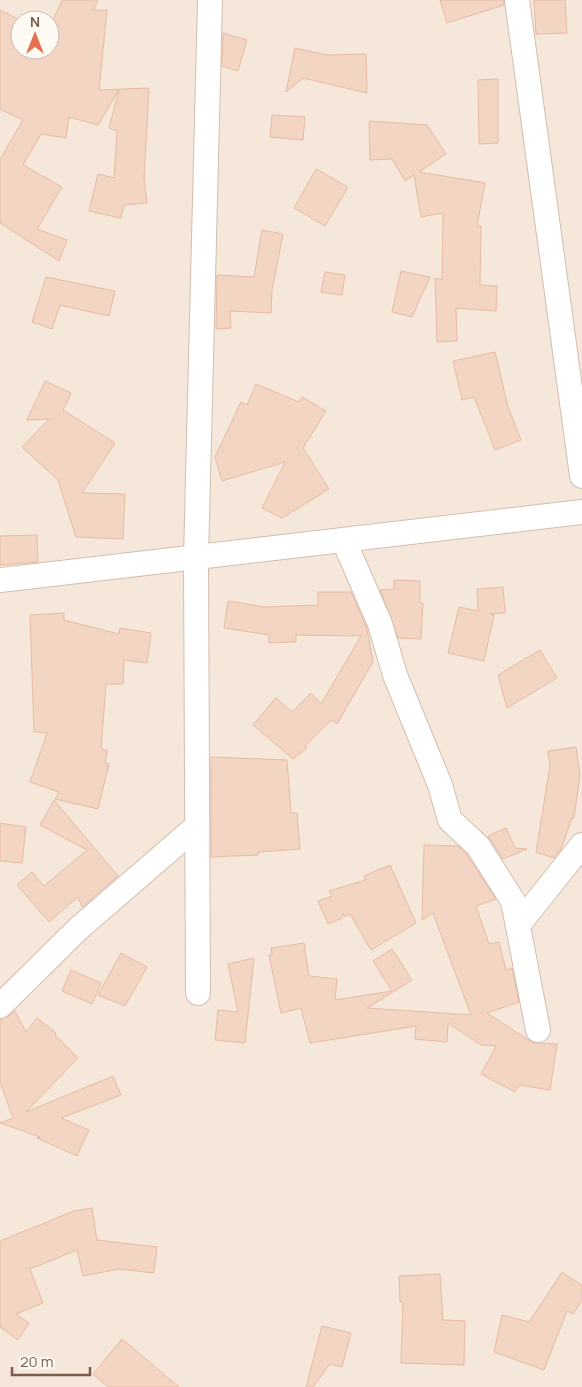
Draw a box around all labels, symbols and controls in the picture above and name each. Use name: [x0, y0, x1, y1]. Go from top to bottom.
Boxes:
north arrow: [10, 10, 60, 60]
text: N: [30, 12, 40, 31]
scale bar: [12, 1344, 90, 1376]
text: 20 m: [20, 1351, 53, 1372]

